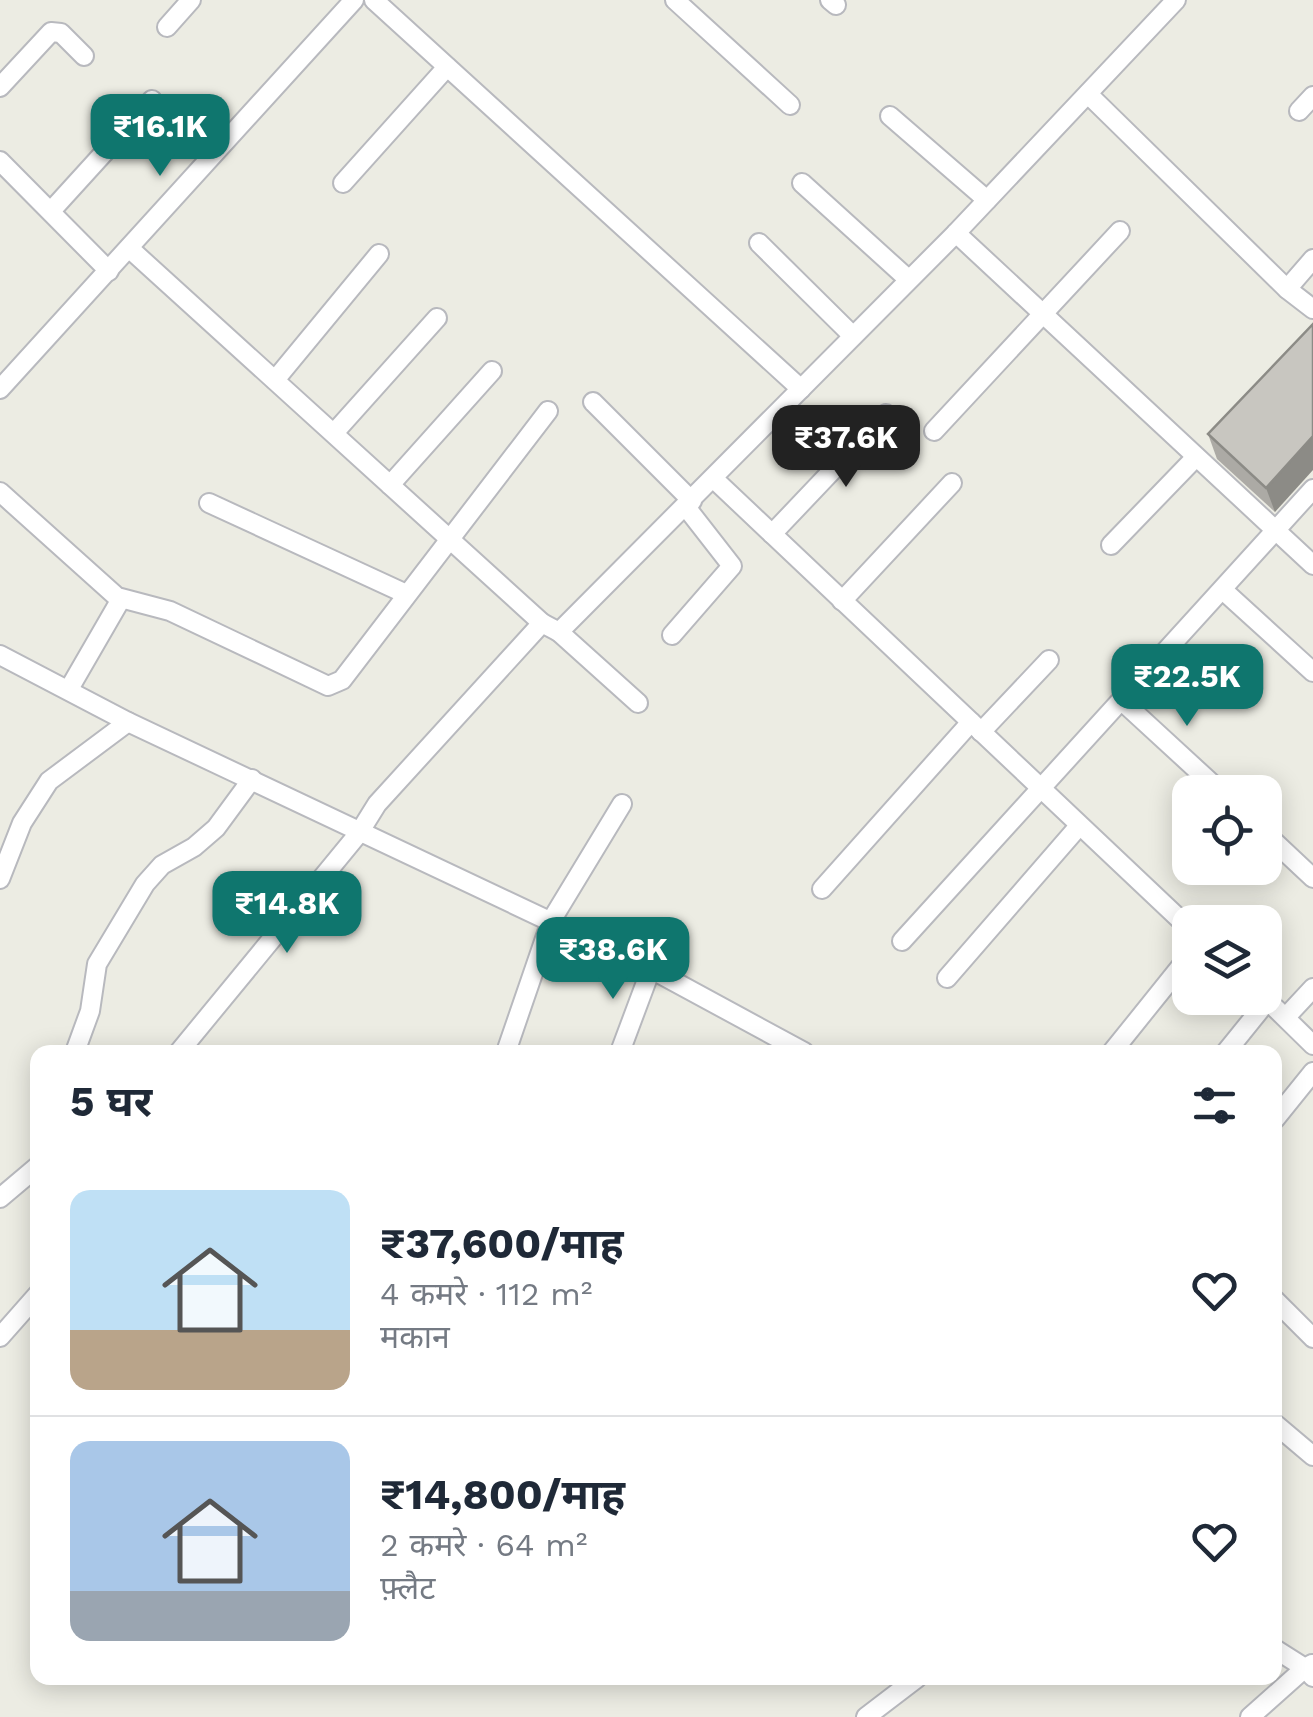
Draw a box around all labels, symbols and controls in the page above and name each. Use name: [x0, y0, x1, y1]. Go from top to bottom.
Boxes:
pin: ₹16.1K: [79, 94, 241, 179]
text: ₹16.1K: [113, 107, 207, 145]
pin: ₹37.6K: [765, 405, 927, 490]
text: ₹37.6K: [794, 418, 898, 456]
pin: ₹22.5K: [1106, 644, 1268, 729]
text: ₹22.5K: [1133, 657, 1241, 695]
map controls: [1172, 775, 1282, 1015]
button: locate: [1172, 775, 1282, 885]
pin: ₹14.8K: [206, 871, 368, 956]
text: ₹14.8K: [234, 884, 340, 922]
button: layers: [1172, 905, 1282, 1015]
pin: ₹38.6K: [532, 917, 694, 1002]
text: ₹38.6K: [558, 930, 668, 968]
text: 5 घर: [70, 1077, 152, 1126]
icon: filters: [1187, 1078, 1242, 1133]
text: ₹37,600/माह: [380, 1219, 624, 1268]
icon: home: [150, 1230, 270, 1350]
icon: heart: [1187, 1263, 1242, 1318]
text: 4 कमरे · 112 m²: [380, 1275, 592, 1313]
text: मकान: [380, 1318, 450, 1356]
text: ₹14,800/माह: [380, 1470, 625, 1519]
icon: home: [150, 1481, 270, 1601]
icon: heart: [1187, 1514, 1242, 1569]
text: 2 कमरे · 64 m²: [380, 1526, 588, 1564]
text: फ़्लैट: [380, 1569, 435, 1607]

